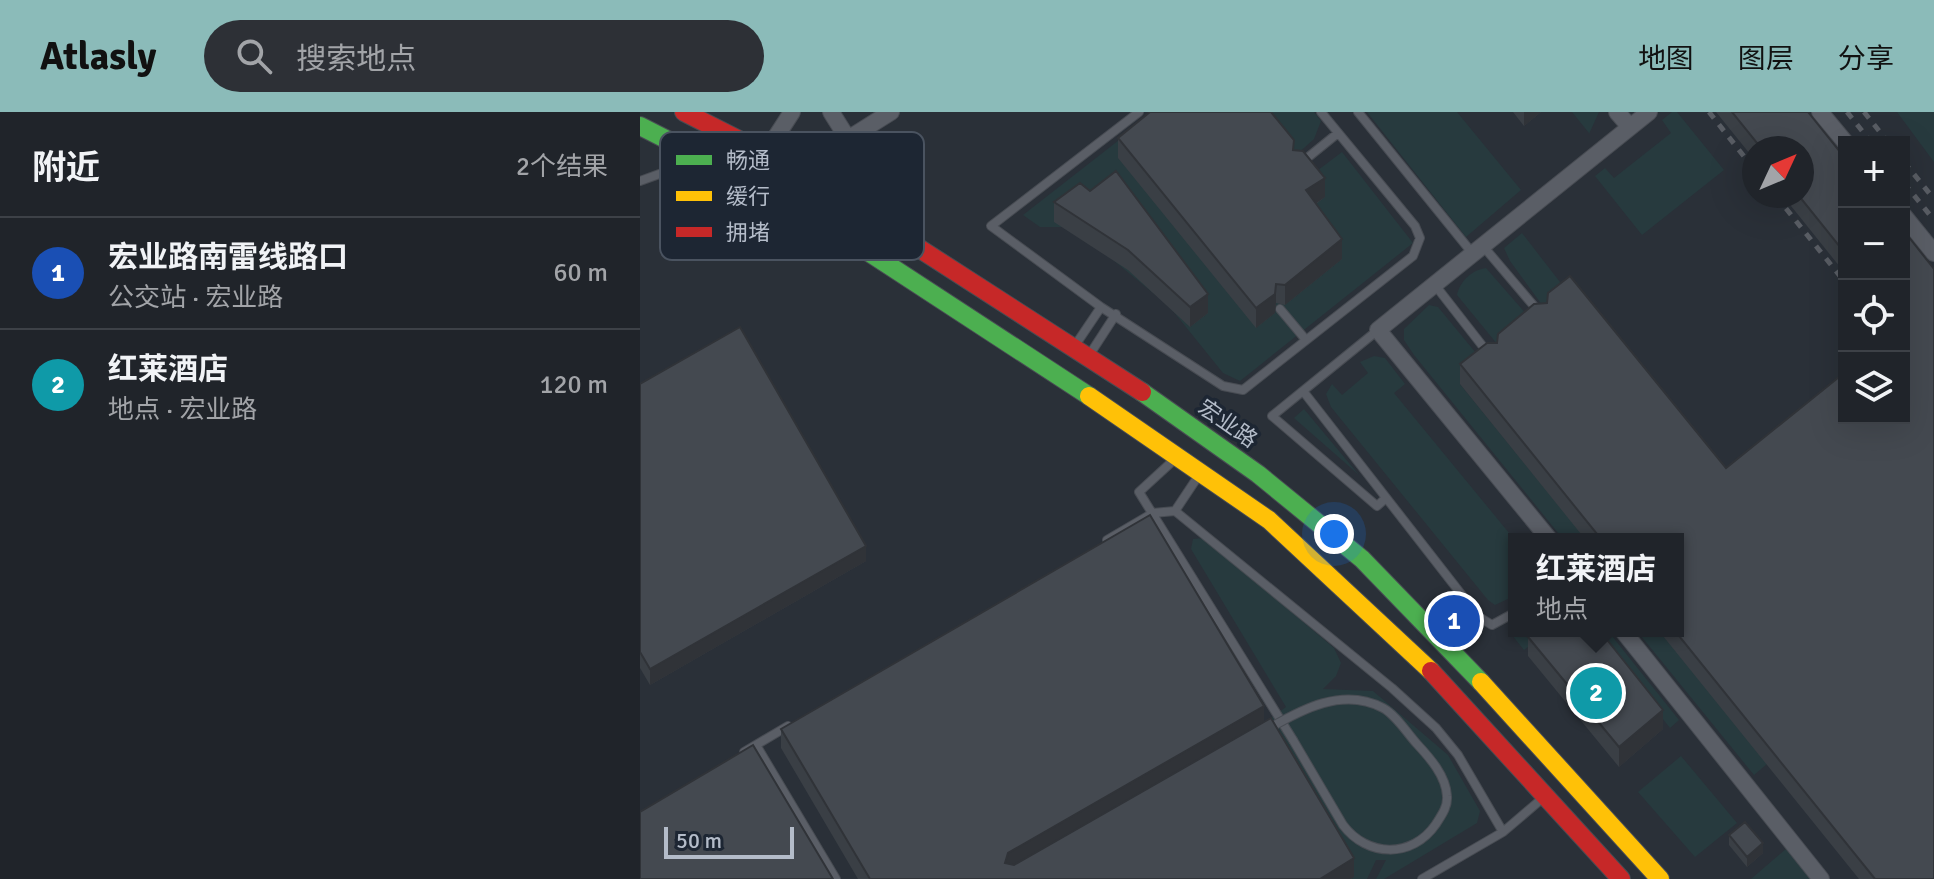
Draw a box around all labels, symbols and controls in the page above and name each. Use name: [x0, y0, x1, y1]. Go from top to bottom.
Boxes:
search box: [204, 20, 764, 92]
text: Atlasly: [40, 33, 156, 80]
icon: search: [232, 34, 276, 78]
text: 搜索地点: [296, 41, 416, 78]
text: 地图: [1638, 42, 1694, 76]
text: 图层: [1738, 42, 1794, 76]
text: 分享: [1838, 42, 1894, 76]
legend: [660, 132, 924, 260]
north arrow: [1742, 136, 1814, 208]
map controls: [1838, 136, 1910, 424]
button: +: [1838, 136, 1910, 208]
text: 附近: [32, 147, 100, 189]
text: 畅通: [726, 147, 770, 174]
text: 2个结果: [516, 151, 608, 183]
text: 缓行: [726, 183, 770, 210]
button: −: [1838, 208, 1910, 280]
text: 拥堵: [726, 219, 770, 246]
text: 宏业路南雷线路口: [108, 239, 348, 276]
text: 1: [51, 257, 65, 289]
text: 60 m: [553, 257, 608, 289]
button: locate: [1838, 280, 1910, 352]
text: 公交站 · 宏业路: [108, 282, 283, 314]
text: 红莱酒店: [108, 351, 228, 388]
button: layers: [1838, 352, 1910, 424]
text: 2: [51, 369, 65, 401]
text: 120 m: [539, 369, 608, 401]
street label: 宏业路: [1193, 393, 1262, 453]
text: 地点 · 宏业路: [108, 394, 257, 426]
your location: [1314, 514, 1354, 554]
popup: [1508, 533, 1684, 637]
text: 红莱酒店: [1536, 551, 1656, 588]
pin: 1: [1428, 591, 1480, 651]
text: 地点: [1536, 594, 1588, 626]
pin: 2: [1570, 663, 1622, 723]
scale bar: [664, 823, 794, 859]
text: 50 m: [676, 827, 722, 854]

